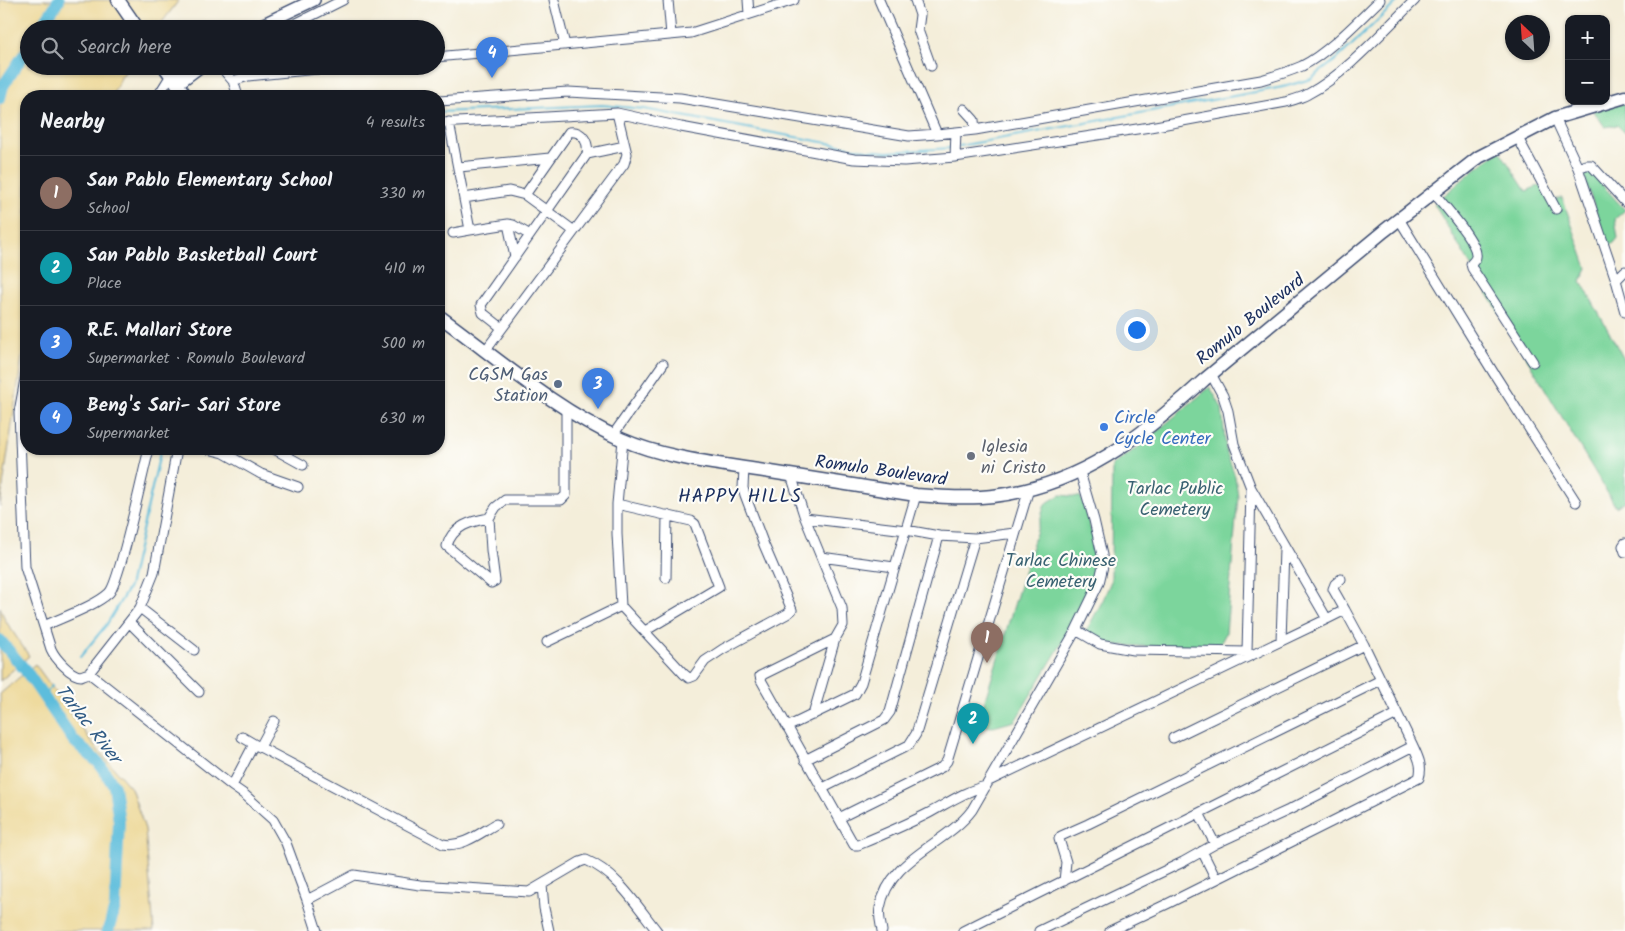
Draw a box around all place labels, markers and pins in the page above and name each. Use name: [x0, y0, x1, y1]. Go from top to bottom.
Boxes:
pin: 4: [476, 37, 508, 78]
place label: CGSM Gas Station: [468, 361, 548, 411]
pin: 3: [582, 368, 614, 409]
marker: CGSM Gas Station: [552, 378, 564, 390]
place label: Circle Cycle Center: [1114, 404, 1212, 454]
marker: Circle Cycle Center: [1098, 421, 1110, 433]
place label: Iglesia ni Cristo: [981, 433, 1046, 483]
marker: Iglesia ni Cristo: [965, 450, 977, 462]
pin: 1: [971, 622, 1003, 663]
pin: 2: [957, 703, 989, 744]

